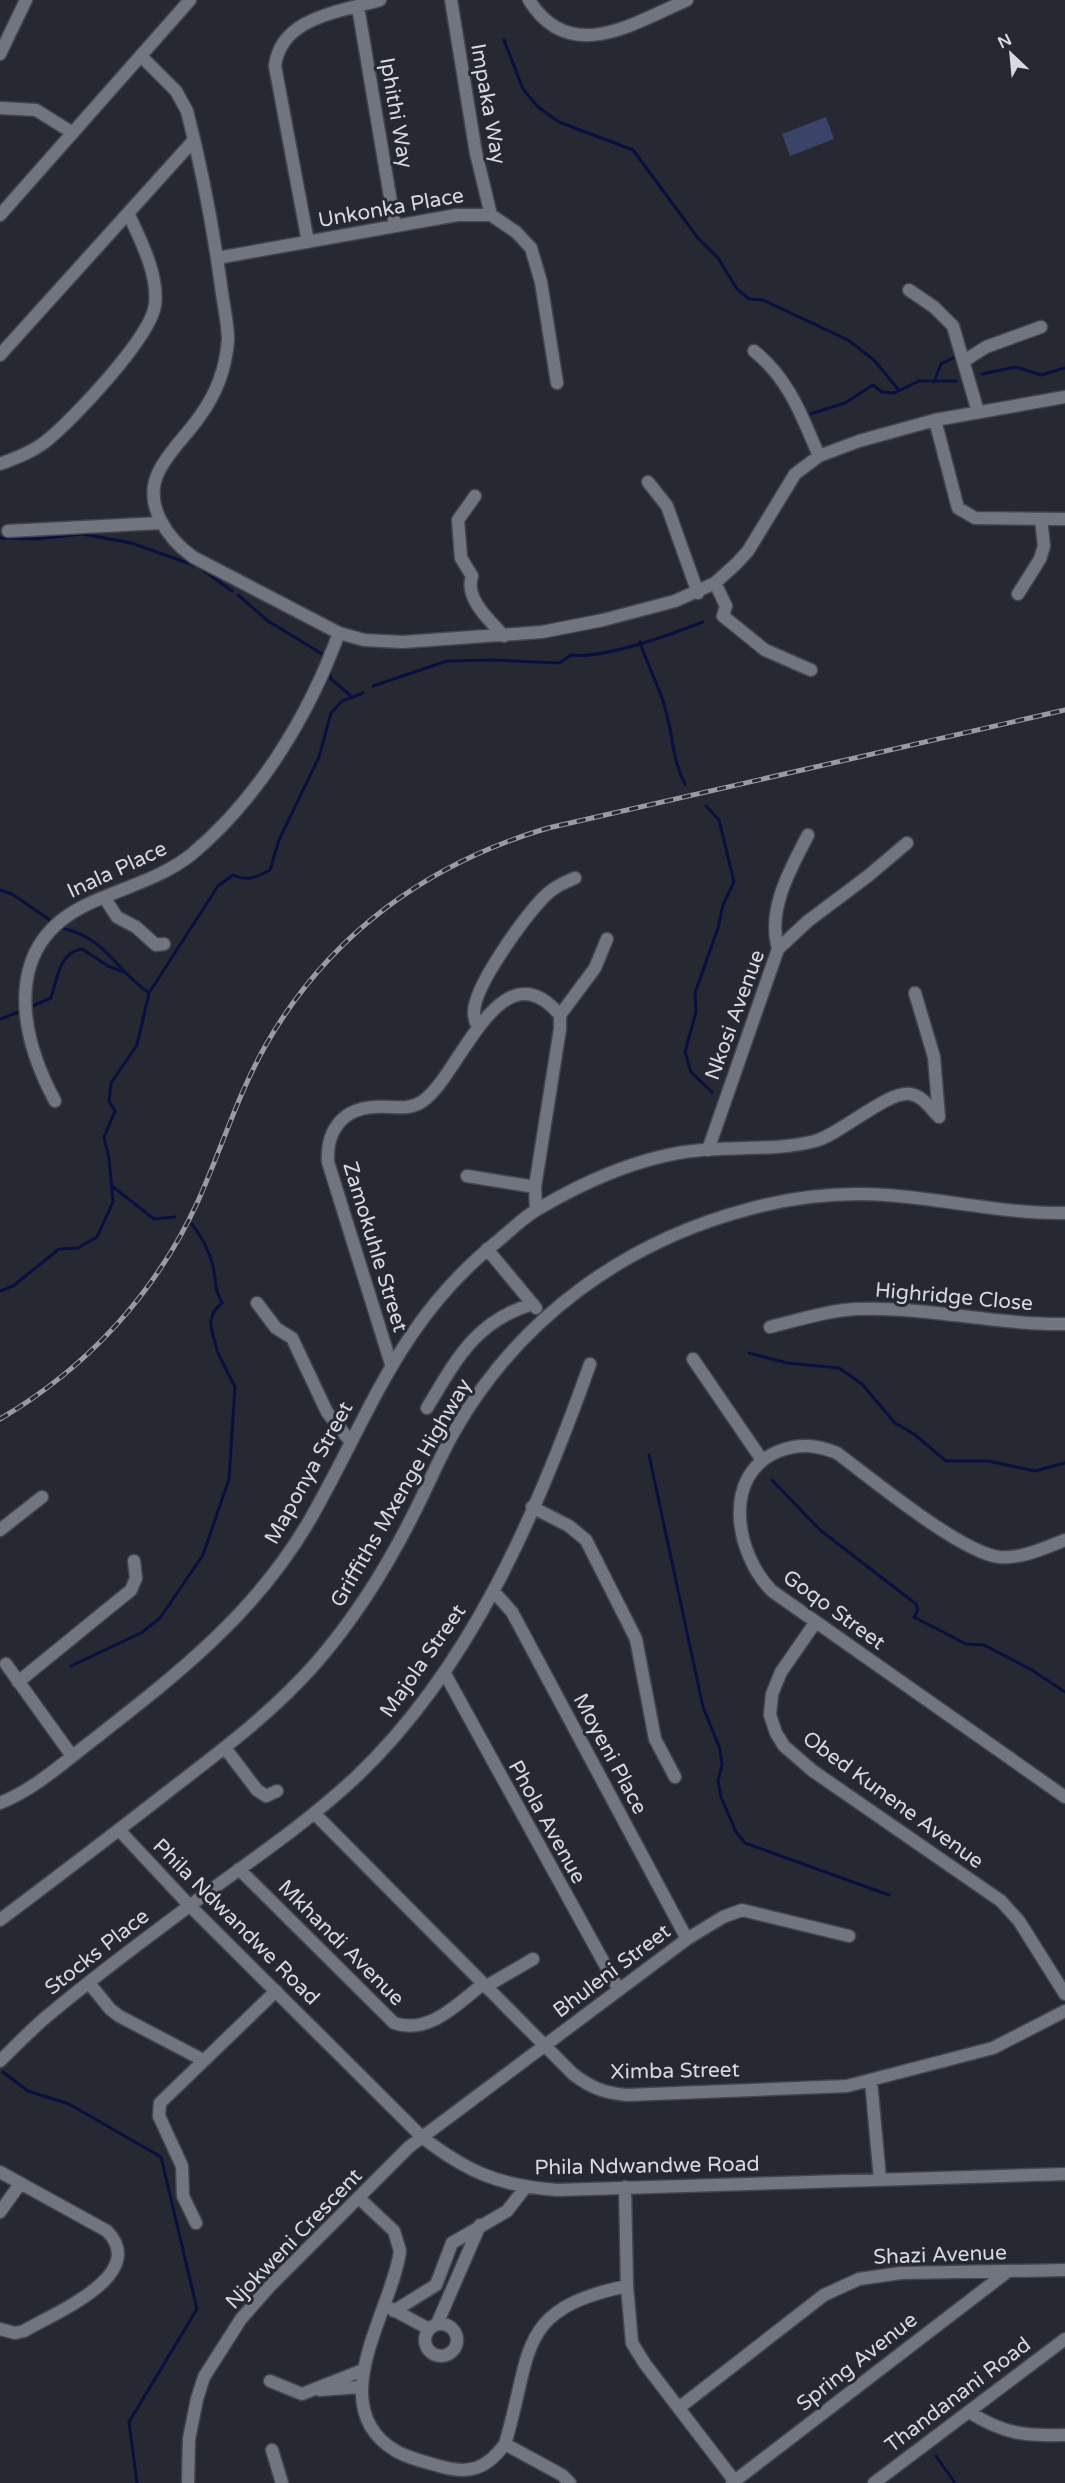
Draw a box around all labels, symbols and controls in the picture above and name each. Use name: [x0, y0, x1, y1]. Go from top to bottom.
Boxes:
north arrow: [981, 24, 1041, 84]
text: N: [995, 30, 1015, 53]
street label: Impaka Way: [465, 42, 511, 166]
street label: Iphithi Way: [374, 56, 418, 170]
street label: Unkonka Place: [316, 183, 466, 233]
street label: Inala Place: [63, 836, 171, 904]
street label: Nkosi Avenue: [700, 946, 770, 1083]
street label: Zamokuhle Street: [337, 1159, 413, 1335]
street label: Highridge Close: [874, 1278, 1034, 1316]
street label: Griffiths Mxenge Highway: [325, 1374, 477, 1612]
street label: Maponya Street: [259, 1397, 359, 1549]
street label: Goqo Street: [778, 1565, 890, 1655]
street label: Majola Street: [375, 1599, 471, 1723]
street label: Moyeni Place: [568, 1689, 652, 1819]
street label: Obed Kunene Avenue: [798, 1726, 988, 1874]
street label: Phola Avenue: [503, 1756, 591, 1888]
street label: Phila Ndwandwe Road: [148, 1834, 324, 2010]
street label: Mkhandi Avenue: [273, 1875, 409, 2011]
street label: Stocks Place: [40, 1904, 154, 2000]
street label: Bhuleni Street: [548, 1919, 676, 2023]
street label: Ximba Street: [610, 2057, 740, 2085]
street label: Phila Ndwandwe Road: [534, 2152, 760, 2180]
street label: Njokweni Crescent: [220, 2164, 368, 2314]
street label: Shazi Avenue: [873, 2240, 1007, 2270]
street label: Spring Avenue: [792, 2307, 922, 2417]
street label: Thandanani Road: [880, 2332, 1036, 2458]

